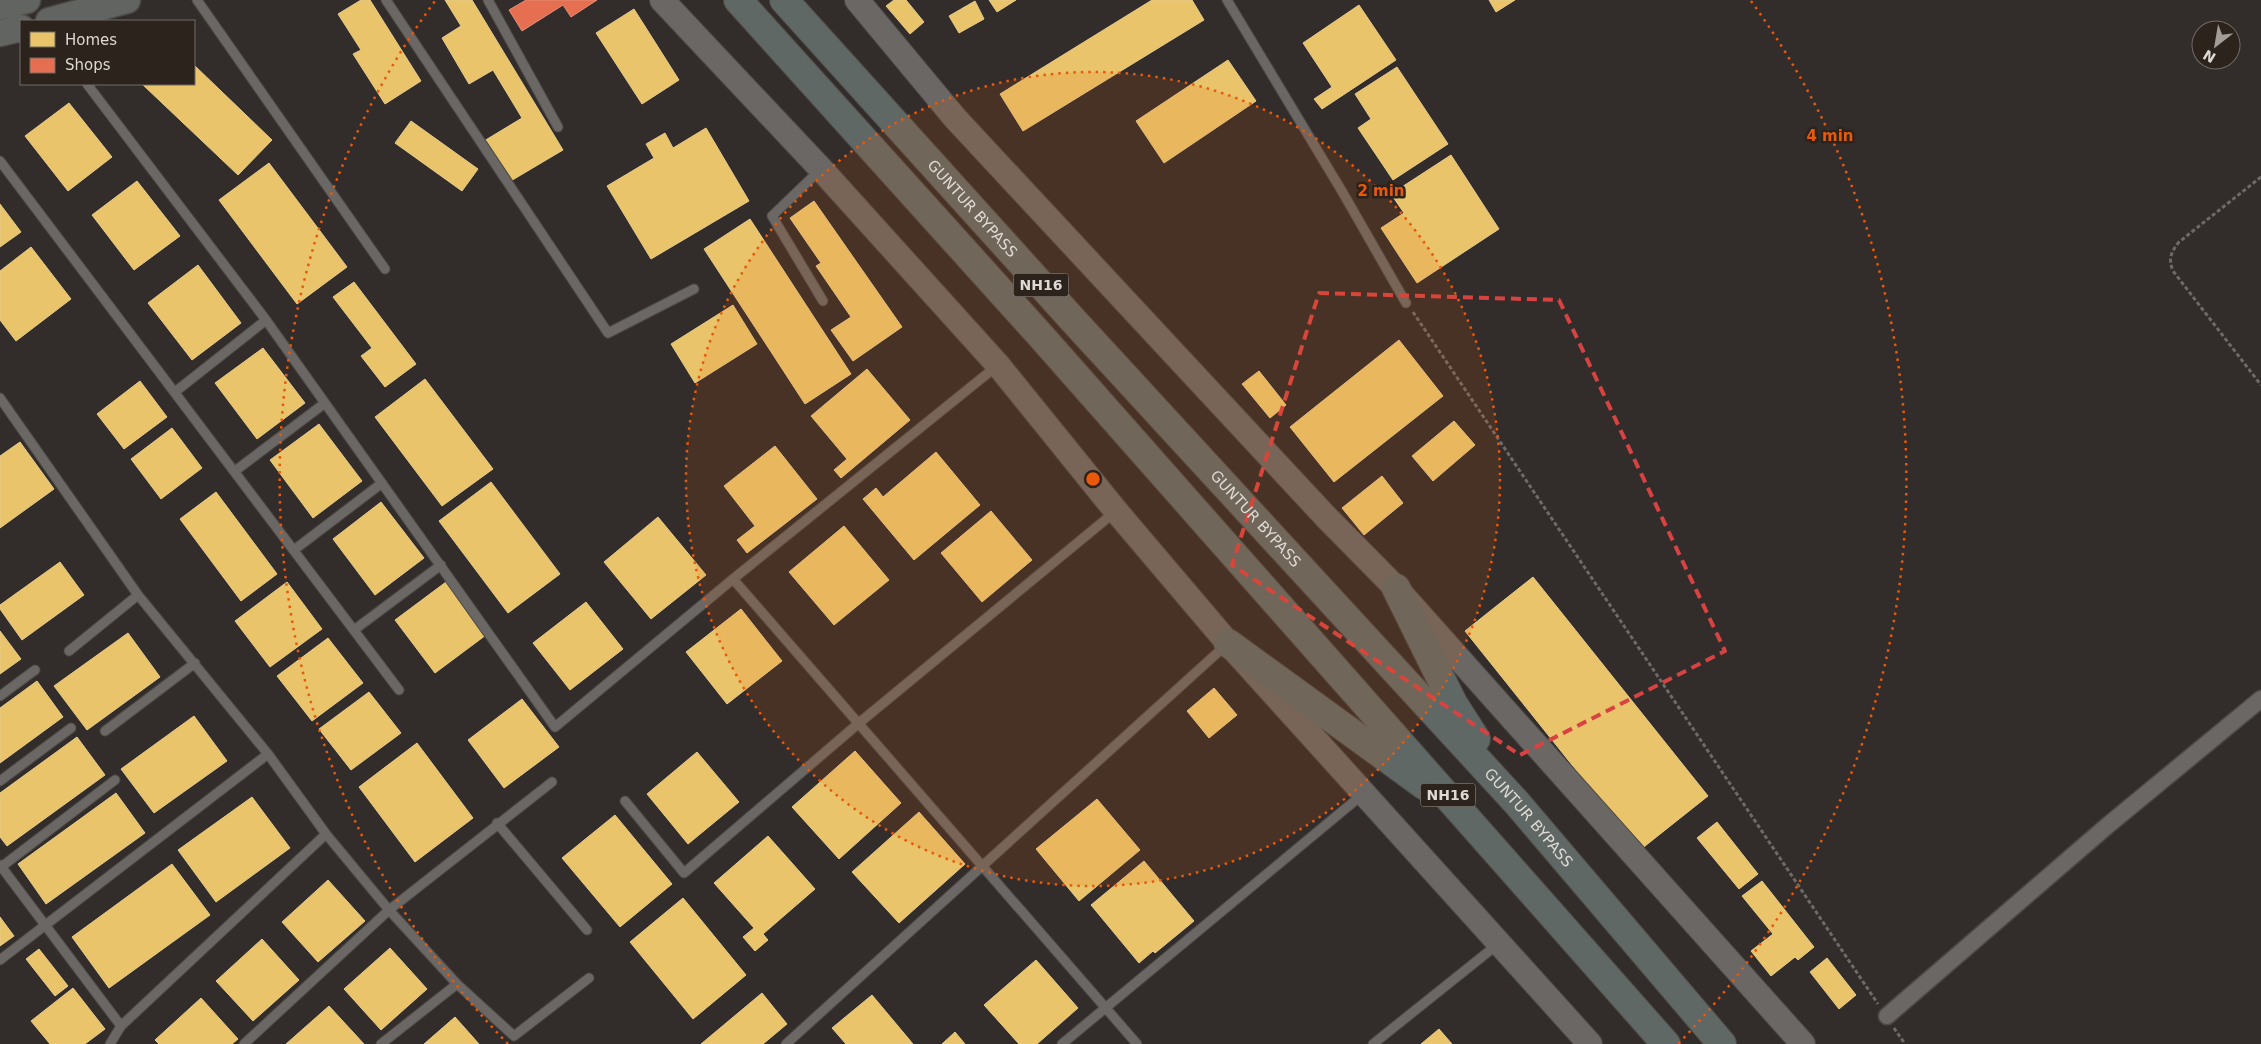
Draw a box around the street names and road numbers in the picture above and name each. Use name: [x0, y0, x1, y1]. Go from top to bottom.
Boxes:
street label: GUNTUR BYPASS: [924, 156, 1021, 261]
road number: NH16: [1014, 274, 1068, 296]
street label: GUNTUR BYPASS: [1207, 466, 1305, 571]
street label: GUNTUR BYPASS: [1481, 765, 1577, 871]
road number: NH16: [1420, 784, 1476, 806]

